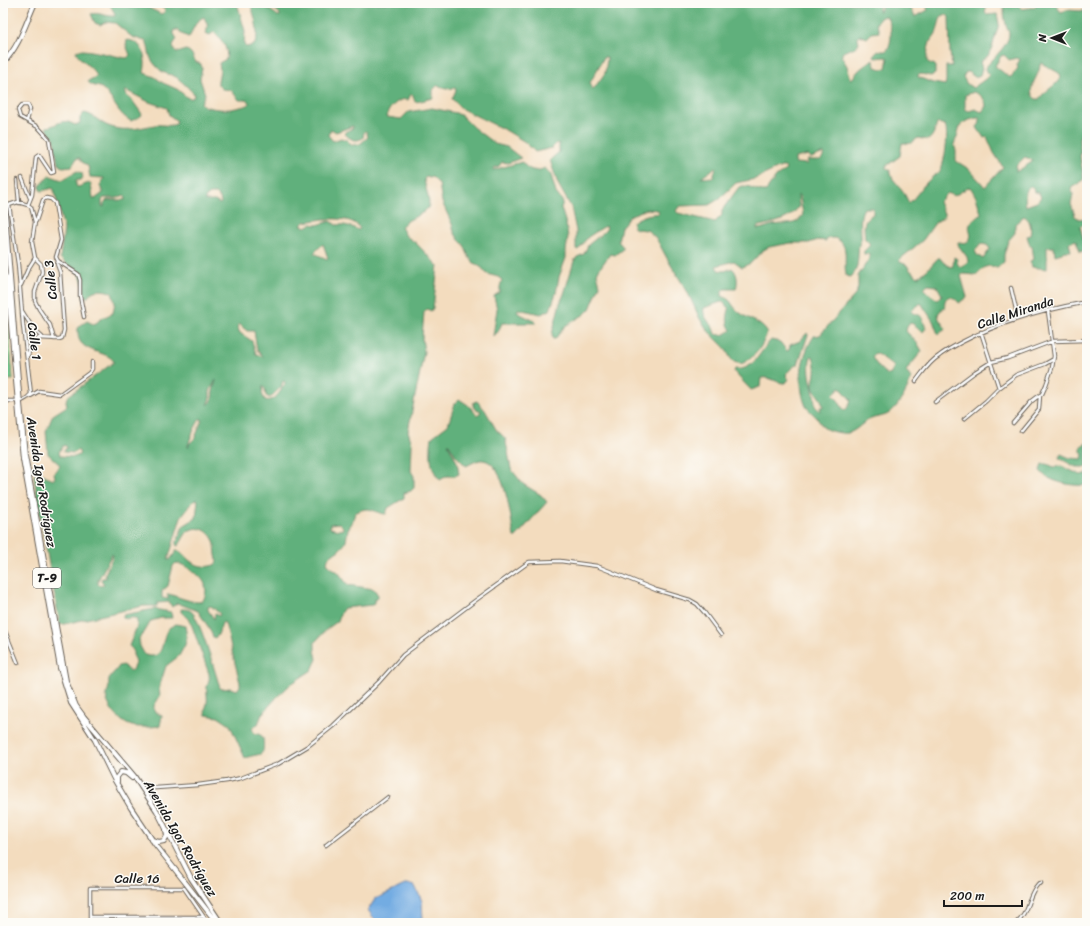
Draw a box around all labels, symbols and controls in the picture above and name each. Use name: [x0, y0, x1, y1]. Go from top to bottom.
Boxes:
north arrow: [1032, 18, 1072, 58]
text: N: [1033, 34, 1052, 43]
street label: Calle 3: [37, 259, 64, 301]
street label: Calle Miranda: [974, 289, 1057, 336]
street label: Calle 1: [21, 321, 48, 362]
street label: Avenida Igor Rodríguez: [20, 414, 63, 550]
road number: T-9: [33, 568, 61, 588]
street label: Avenida Igor Rodríguez: [137, 774, 224, 902]
street label: Calle 16: [114, 867, 160, 890]
scale bar: [944, 882, 1022, 908]
text: 200 m: [950, 885, 984, 907]

